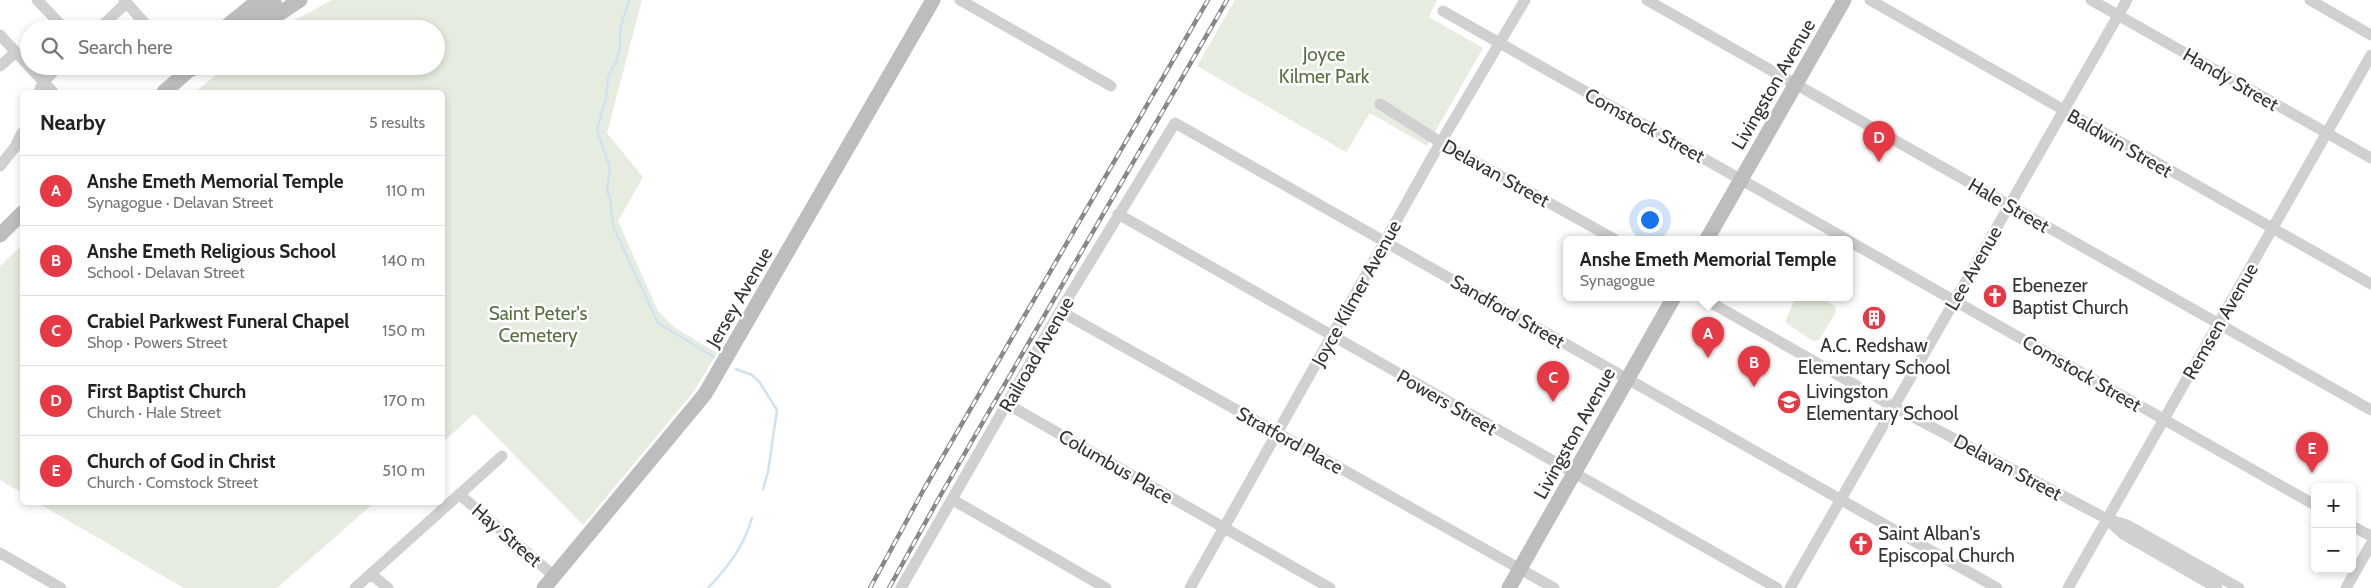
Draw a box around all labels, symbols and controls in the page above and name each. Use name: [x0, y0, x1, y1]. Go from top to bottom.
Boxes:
street label: Livingston Avenue: [1727, 15, 1820, 154]
search box: [20, 20, 445, 75]
icon: search: [38, 34, 66, 62]
text: Search here: [78, 36, 172, 59]
park label: Joyce Kilmer Park: [1279, 43, 1370, 88]
street label: Handy Street: [2179, 43, 2283, 116]
street label: Comstock Street: [1581, 83, 1709, 168]
street label: Baldwin Street: [2063, 104, 2177, 183]
text: Nearby: [40, 110, 106, 135]
text: 5 results: [369, 113, 425, 132]
pin: D: [1863, 121, 1895, 162]
street label: Delavan Street: [1438, 135, 1554, 213]
text: Anshe Emeth Memorial Temple: [87, 170, 343, 193]
street label: Hale Street: [1964, 173, 2054, 238]
text: A: [51, 181, 61, 200]
text: 110 m: [386, 181, 425, 200]
text: Synagogue · Delavan Street: [87, 193, 273, 212]
your location: [1637, 207, 1663, 233]
street label: Joyce Kilmer Avenue: [1306, 216, 1406, 371]
street label: Lee Avenue: [1940, 222, 2007, 314]
popup: [1563, 236, 1853, 301]
text: Anshe Emeth Religious School: [87, 240, 336, 263]
street label: Jersey Avenue: [701, 243, 778, 352]
text: Anshe Emeth Memorial Temple: [1580, 248, 1836, 271]
text: B: [51, 251, 61, 270]
text: 140 m: [382, 251, 425, 270]
street label: Remsen Avenue: [2178, 259, 2263, 383]
text: School · Delavan Street: [87, 263, 245, 282]
street label: Sandford Street: [1447, 270, 1569, 354]
text: Synagogue: [1580, 271, 1655, 290]
place label: Ebenezer Baptist Church: [2012, 274, 2129, 319]
church icon: Ebenezer Baptist Church: [1982, 283, 2008, 309]
street label: Railroad Avenue: [994, 292, 1079, 416]
park label: Saint Peter's Cemetery: [489, 302, 587, 347]
building icon: A.C. Redshaw Elementary School: [1861, 305, 1887, 331]
text: Crabiel Parkwest Funeral Chapel: [87, 310, 349, 333]
pin: A: [1692, 317, 1724, 358]
text: C: [51, 321, 61, 340]
text: 150 m: [382, 321, 425, 340]
street label: Comstock Street: [2018, 330, 2146, 417]
text: Shop · Powers Street: [87, 333, 227, 352]
place label: A.C. Redshaw Elementary School: [1798, 334, 1951, 379]
pin: B: [1738, 346, 1770, 387]
pin: C: [1537, 361, 1569, 402]
street label: Livingston Avenue: [1529, 363, 1620, 503]
street label: Powers Street: [1393, 365, 1501, 441]
text: First Baptist Church: [87, 380, 246, 403]
place label: Livingston Elementary School: [1806, 380, 1959, 425]
school or university icon: Livingston Elementary School: [1776, 389, 1802, 415]
text: D: [50, 391, 62, 410]
text: 170 m: [383, 391, 425, 410]
street label: Stratford Place: [1233, 402, 1347, 479]
text: Church · Hale Street: [87, 403, 221, 422]
street label: Columbus Place: [1054, 424, 1177, 509]
street label: Delavan Street: [1950, 429, 2066, 506]
pin: E: [2296, 432, 2328, 473]
text: Church of God in Christ: [87, 450, 276, 473]
text: E: [51, 461, 61, 480]
text: 510 m: [382, 461, 425, 480]
text: Church · Comstock Street: [87, 473, 258, 492]
map controls: [2311, 483, 2356, 573]
button: +: [2311, 483, 2356, 528]
street label: Hay Street: [467, 499, 547, 572]
place label: Saint Alban's Episcopal Church: [1878, 522, 2015, 567]
button: −: [2311, 528, 2356, 573]
church icon: Saint Alban's Episcopal Church: [1848, 531, 1874, 557]

